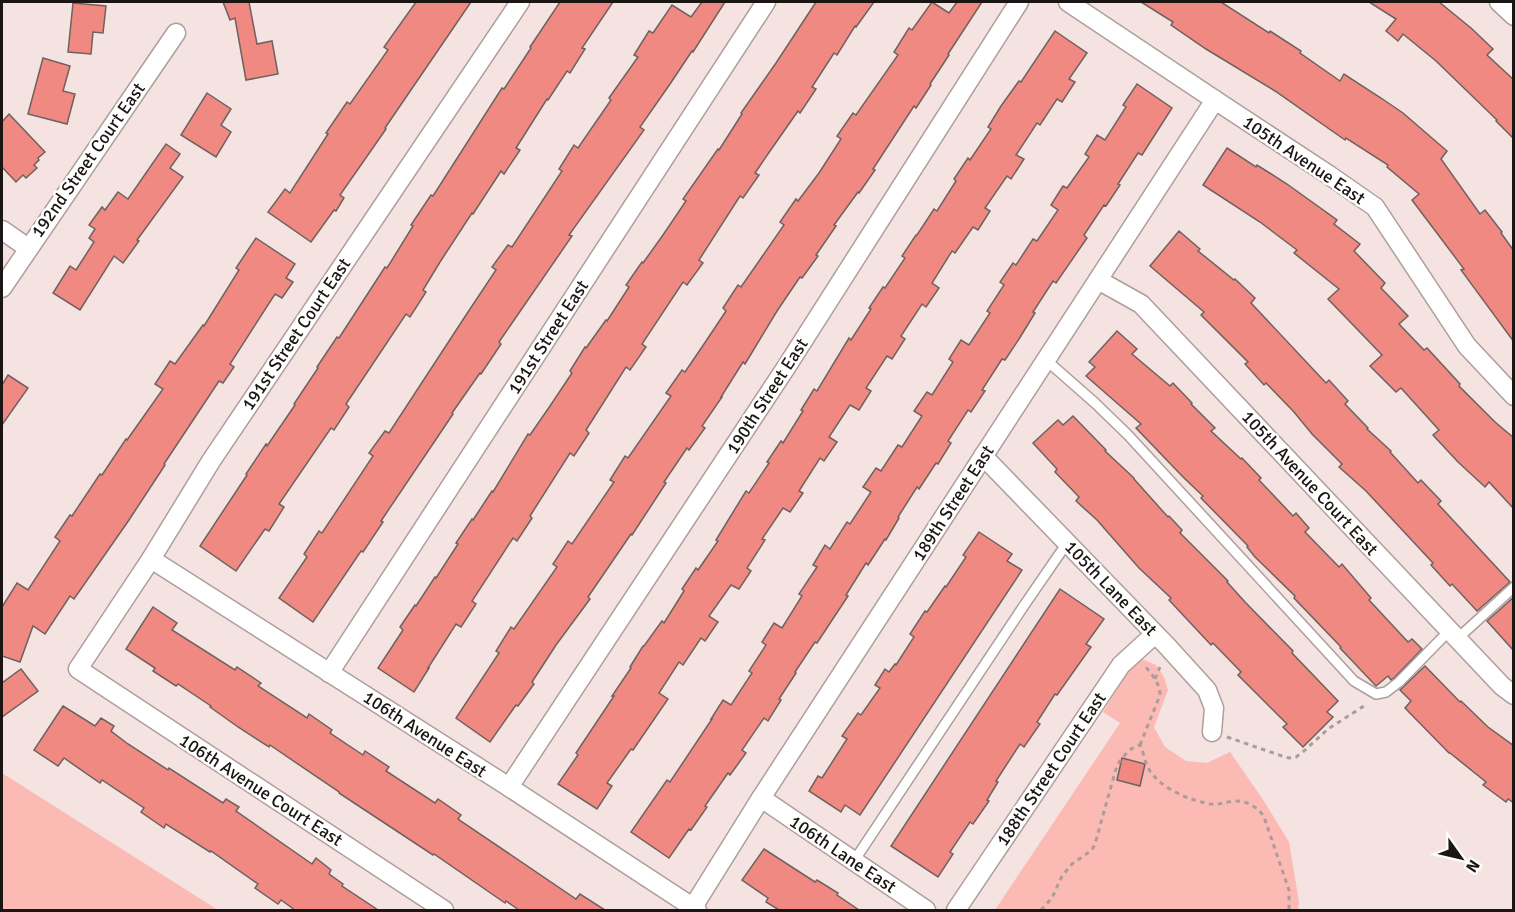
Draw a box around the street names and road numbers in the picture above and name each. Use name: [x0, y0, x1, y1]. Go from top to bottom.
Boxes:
street label: 192nd Street Court East: [26, 78, 150, 242]
street label: 105th Avenue East: [1239, 111, 1369, 209]
street label: 191st Street Court East: [237, 254, 355, 414]
street label: 191st Street East: [503, 276, 593, 398]
street label: 190th Street East: [721, 334, 813, 458]
street label: 105th Avenue Court East: [1237, 406, 1383, 560]
street label: 189th Street East: [907, 441, 999, 565]
street label: 105th Lane East: [1060, 536, 1162, 640]
street label: 106th Avenue East: [359, 686, 491, 782]
street label: 188th Street Court East: [991, 688, 1111, 850]
street label: 106th Avenue Court East: [175, 729, 347, 851]
street label: 106th Lane East: [786, 810, 900, 898]

